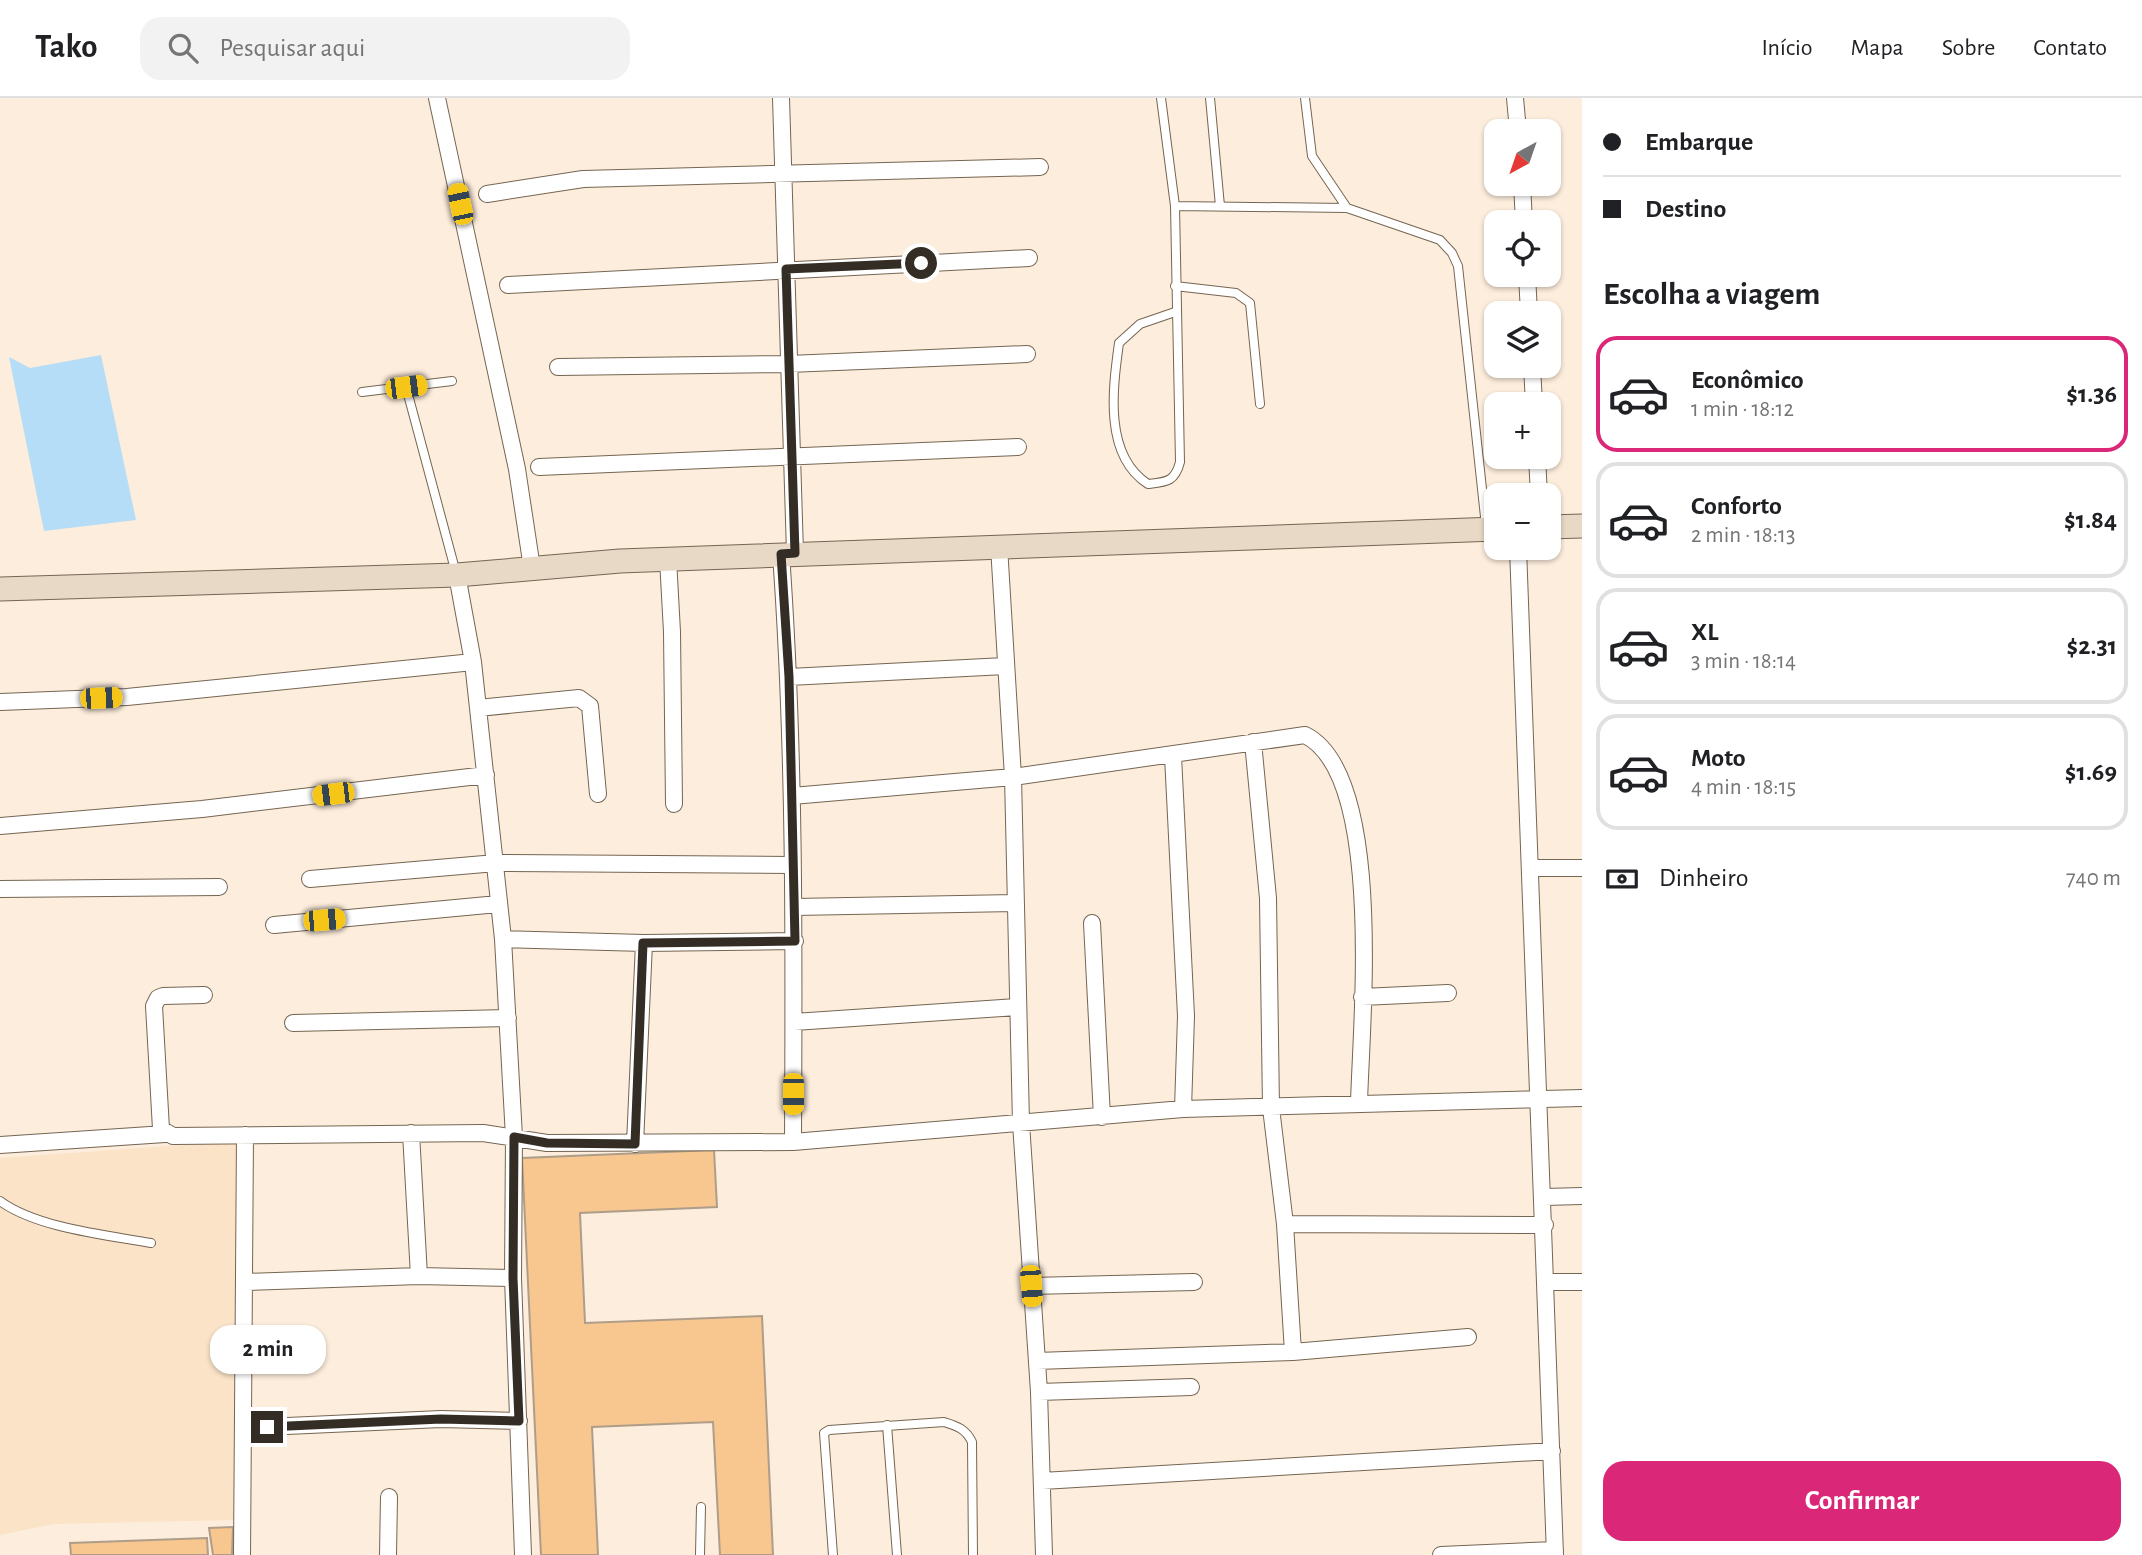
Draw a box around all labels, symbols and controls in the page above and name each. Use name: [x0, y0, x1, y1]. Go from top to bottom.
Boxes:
search box: [140, 17, 630, 80]
icon: search: [164, 29, 202, 67]
text: Tako: [35, 31, 98, 64]
text: Pesquisar aqui: [220, 35, 365, 61]
text: Início: [1761, 36, 1813, 60]
text: Mapa: [1851, 36, 1904, 60]
text: Sobre: [1942, 36, 1995, 60]
text: Contato: [2033, 36, 2107, 60]
north arrow: [1484, 119, 1561, 196]
map controls: [1484, 119, 1561, 560]
text: Embarque: [1645, 129, 1753, 155]
car: [446, 181, 475, 227]
text: Destino: [1645, 196, 1726, 222]
button: locate: [1484, 210, 1561, 287]
route start: [905, 247, 937, 279]
text: Escolha a viagem: [1603, 278, 1820, 310]
button: layers: [1484, 301, 1561, 378]
icon: car: [1607, 363, 1670, 426]
text: Econômico: [1691, 367, 1804, 393]
car: [384, 374, 429, 400]
text: $1.36: [2066, 381, 2117, 407]
button: +: [1484, 392, 1561, 469]
text: 1 min · 18:12: [1691, 398, 1794, 421]
button: −: [1484, 483, 1561, 560]
icon: car: [1607, 489, 1670, 552]
text: Conforto: [1691, 493, 1782, 519]
text: $1.84: [2064, 507, 2117, 533]
text: 2 min · 18:13: [1691, 524, 1795, 547]
icon: car: [1607, 615, 1670, 678]
text: XL: [1691, 619, 1718, 645]
text: $2.31: [2067, 633, 2117, 659]
text: 3 min · 18:14: [1691, 650, 1796, 673]
car: [80, 687, 123, 709]
icon: car: [1607, 741, 1670, 804]
text: Moto: [1691, 745, 1746, 771]
text: $1.69: [2065, 759, 2117, 785]
text: 4 min · 18:15: [1691, 776, 1796, 799]
car: [311, 781, 356, 807]
icon: cash: [1603, 860, 1641, 898]
text: Dinheiro: [1659, 865, 1748, 891]
text: 740 m: [2066, 867, 2121, 890]
car: [303, 908, 346, 932]
car: [783, 1073, 804, 1115]
car: [1020, 1264, 1043, 1308]
callout: 2 min: [209, 1326, 325, 1374]
text: 2 min: [242, 1338, 294, 1361]
route end: [251, 1411, 283, 1443]
button: Confirmar: [1603, 1461, 2121, 1541]

